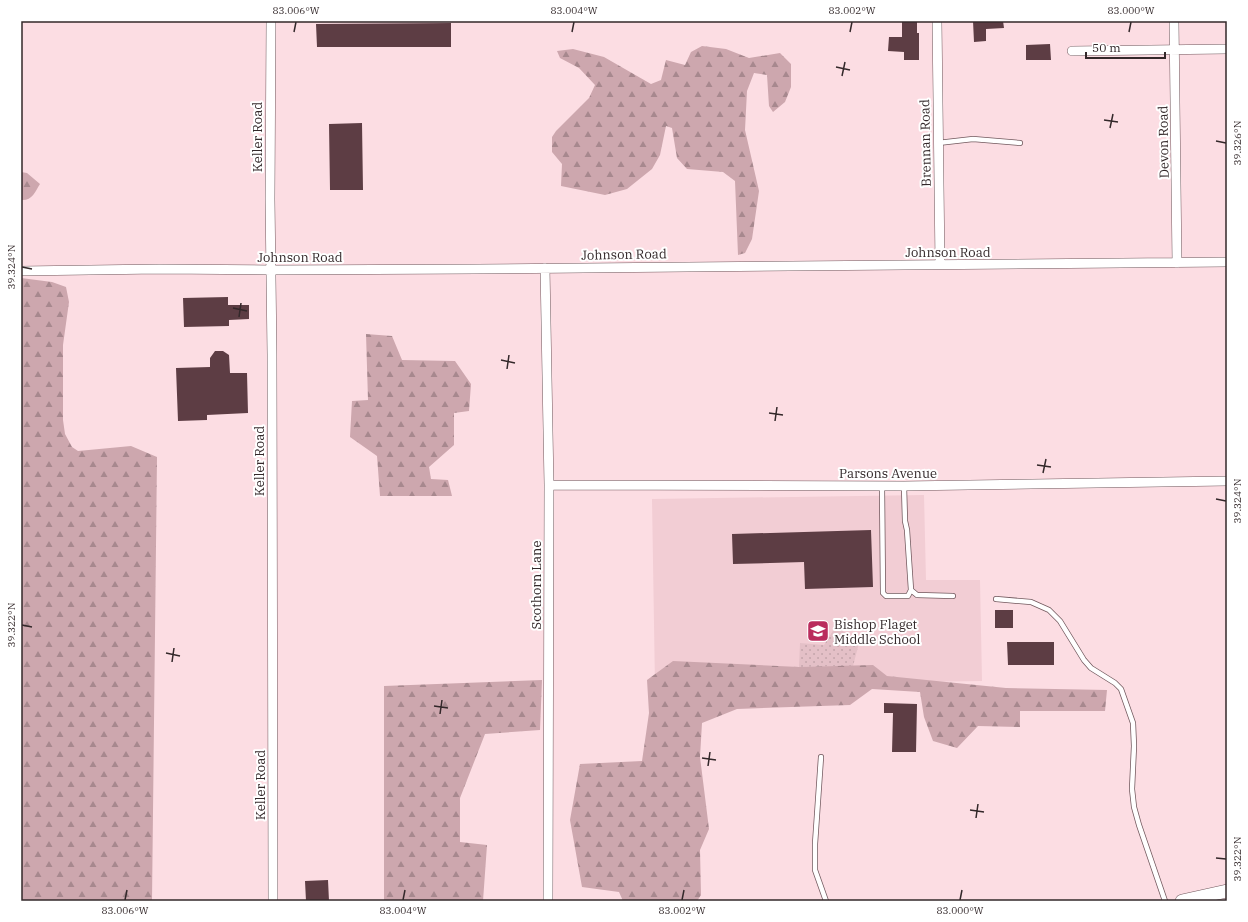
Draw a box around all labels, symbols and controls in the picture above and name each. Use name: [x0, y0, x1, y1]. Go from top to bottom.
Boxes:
text: 83.006°W: [272, 4, 320, 17]
text: 83.004°W: [550, 4, 598, 17]
text: 83.002°W: [828, 4, 876, 17]
text: 83.000°W: [1107, 4, 1155, 17]
scale bar: [1086, 34, 1165, 60]
text: 50 m: [1092, 40, 1121, 55]
street label: Brennan Road: [916, 99, 935, 187]
street label: Keller Road: [249, 102, 266, 172]
street label: Devon Road: [1154, 105, 1173, 178]
text: 39.326°N: [1231, 120, 1244, 166]
text: 39.324°N: [5, 244, 18, 290]
street label: Johnson Road: [905, 244, 991, 261]
street label: Johnson Road: [581, 245, 667, 264]
street label: Johnson Road: [257, 249, 343, 266]
street label: Keller Road: [251, 426, 268, 496]
street label: Parsons Avenue: [839, 465, 937, 482]
text: 39.324°N: [1231, 478, 1244, 524]
street label: Scothorn Lane: [528, 541, 545, 629]
text: 39.322°N: [5, 602, 18, 648]
place label: Bishop Flaget Middle School: [834, 616, 920, 648]
school or university icon: Bishop Flaget Middle School: [805, 618, 831, 644]
street label: Keller Road: [252, 750, 269, 820]
text: 39.322°N: [1231, 836, 1244, 882]
text: 83.006°W: [101, 904, 149, 917]
text: 83.004°W: [379, 904, 427, 917]
text: 83.002°W: [658, 904, 706, 917]
text: 83.000°W: [936, 904, 984, 917]

